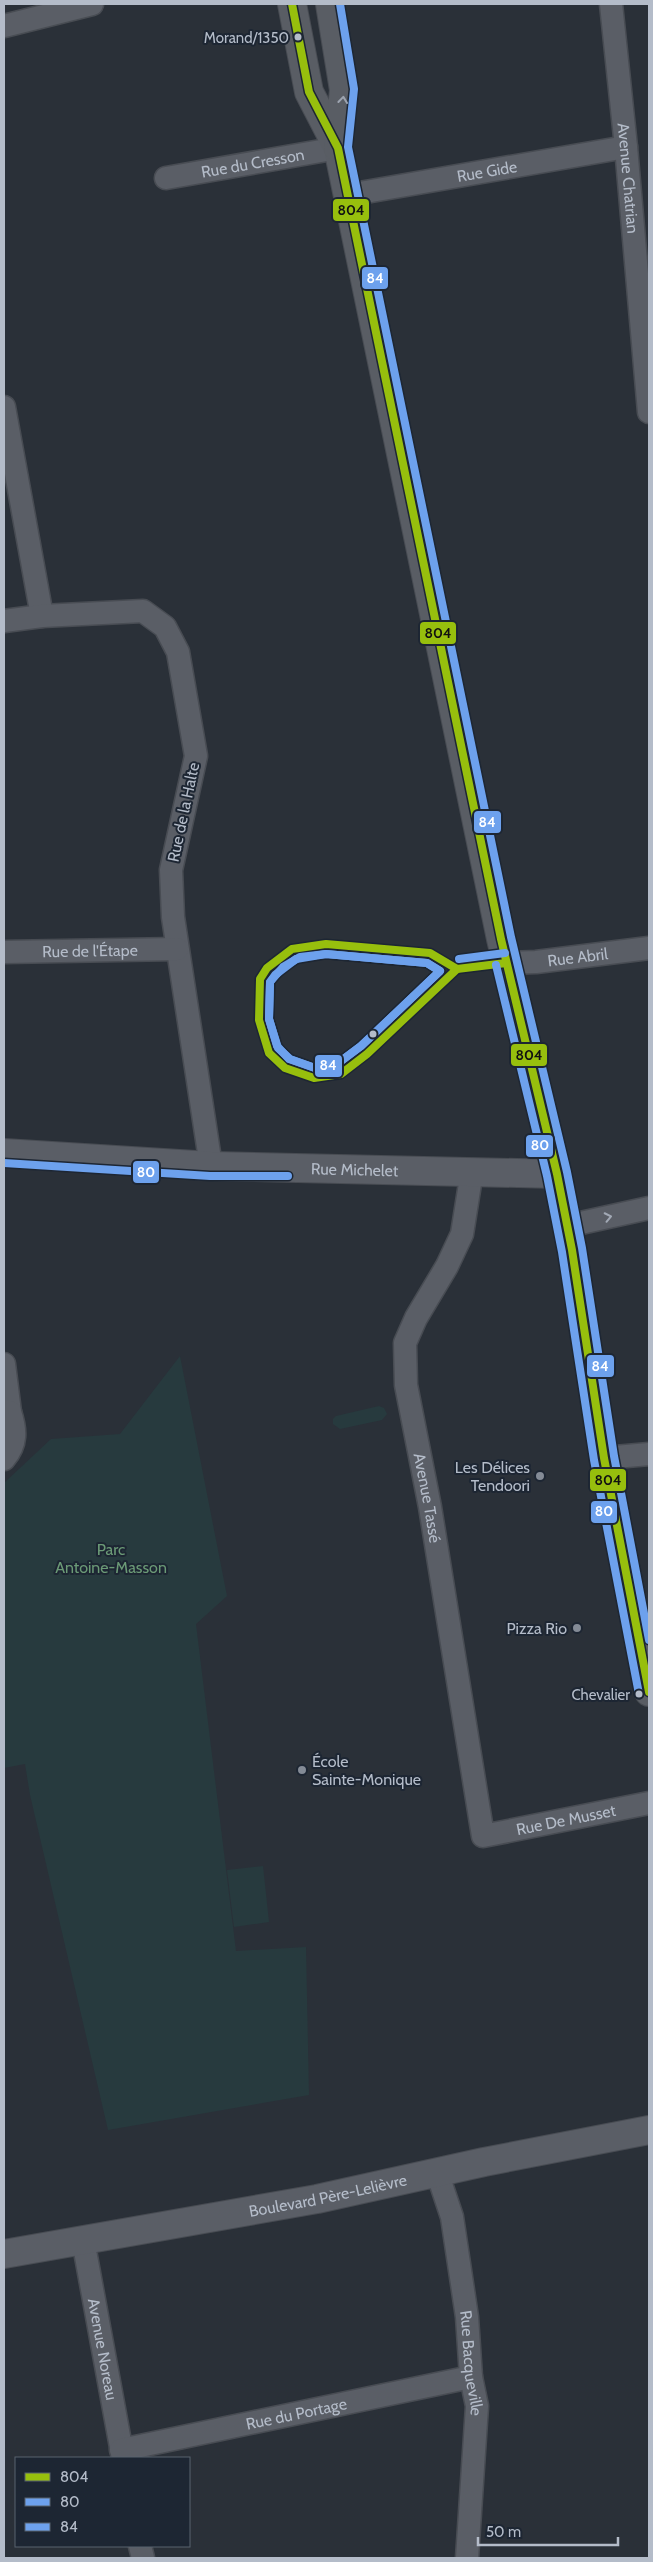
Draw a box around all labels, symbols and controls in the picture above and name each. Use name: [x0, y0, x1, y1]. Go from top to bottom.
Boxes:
place label: Morand/1350: [204, 29, 289, 47]
marker: Morand/1350: [293, 32, 303, 42]
one-way arrow: [337, 96, 348, 104]
street label: Avenue Chatrian: [614, 122, 642, 234]
street label: Rue du Cresson: [200, 145, 306, 182]
street label: Rue Gide: [455, 157, 519, 186]
line badge: 804: [332, 198, 370, 222]
text: 804: [337, 201, 365, 219]
line badge: 84: [361, 266, 389, 290]
text: 84: [366, 269, 384, 287]
line badge: 804: [419, 621, 457, 645]
text: 804: [424, 624, 452, 642]
street label: Rue de la Halte: [164, 761, 203, 864]
line badge: 84: [473, 810, 502, 834]
text: 84: [478, 813, 496, 831]
street label: Rue de l'Étape: [42, 941, 138, 961]
street label: Rue Abril: [546, 944, 609, 970]
unlabelled marker: [368, 1029, 378, 1039]
line badge: 804: [510, 1043, 548, 1067]
text: 804: [515, 1046, 543, 1064]
line badge: 84: [314, 1054, 343, 1078]
text: 84: [319, 1056, 337, 1074]
line badge: 80: [525, 1134, 554, 1158]
text: 80: [531, 1136, 549, 1154]
street label: Rue Michelet: [311, 1159, 399, 1180]
line badge: 80: [132, 1160, 160, 1184]
text: 80: [137, 1163, 155, 1181]
one-way arrow: [604, 1212, 613, 1223]
line badge: 84: [586, 1354, 615, 1378]
text: 84: [591, 1357, 609, 1375]
street label: Avenue Tassé: [410, 1451, 445, 1544]
place label: Les Délices Tendoori: [455, 1458, 530, 1495]
line badge: 804: [589, 1468, 627, 1492]
marker: Les Délices Tendoori: [534, 1470, 546, 1482]
text: 804: [594, 1471, 622, 1489]
line badge: 80: [590, 1500, 618, 1524]
text: 80: [595, 1502, 613, 1520]
park label: Parc Antoine-Masson: [55, 1540, 167, 1577]
place label: Pizza Rio: [506, 1619, 567, 1638]
marker: Pizza Rio: [571, 1622, 583, 1634]
place label: Chevalier: [571, 1686, 630, 1704]
marker: Chevalier: [634, 1689, 644, 1699]
place label: École Sainte-Monique: [312, 1752, 421, 1789]
marker: École Sainte-Monique: [296, 1764, 308, 1776]
street label: Rue De Musset: [514, 1801, 618, 1839]
street label: Boulevard Père-Lelièvre: [247, 2170, 409, 2221]
street label: Avenue Noreau: [84, 2297, 121, 2402]
street label: Rue Bacqueville: [456, 2309, 486, 2417]
street label: Rue du Portage: [244, 2394, 349, 2434]
legend: [15, 2457, 190, 2547]
text: 804: [60, 2468, 89, 2486]
text: 80: [60, 2493, 80, 2511]
scale bar: [478, 2514, 618, 2546]
text: 84: [60, 2518, 78, 2536]
text: 50 m: [486, 2523, 521, 2541]

